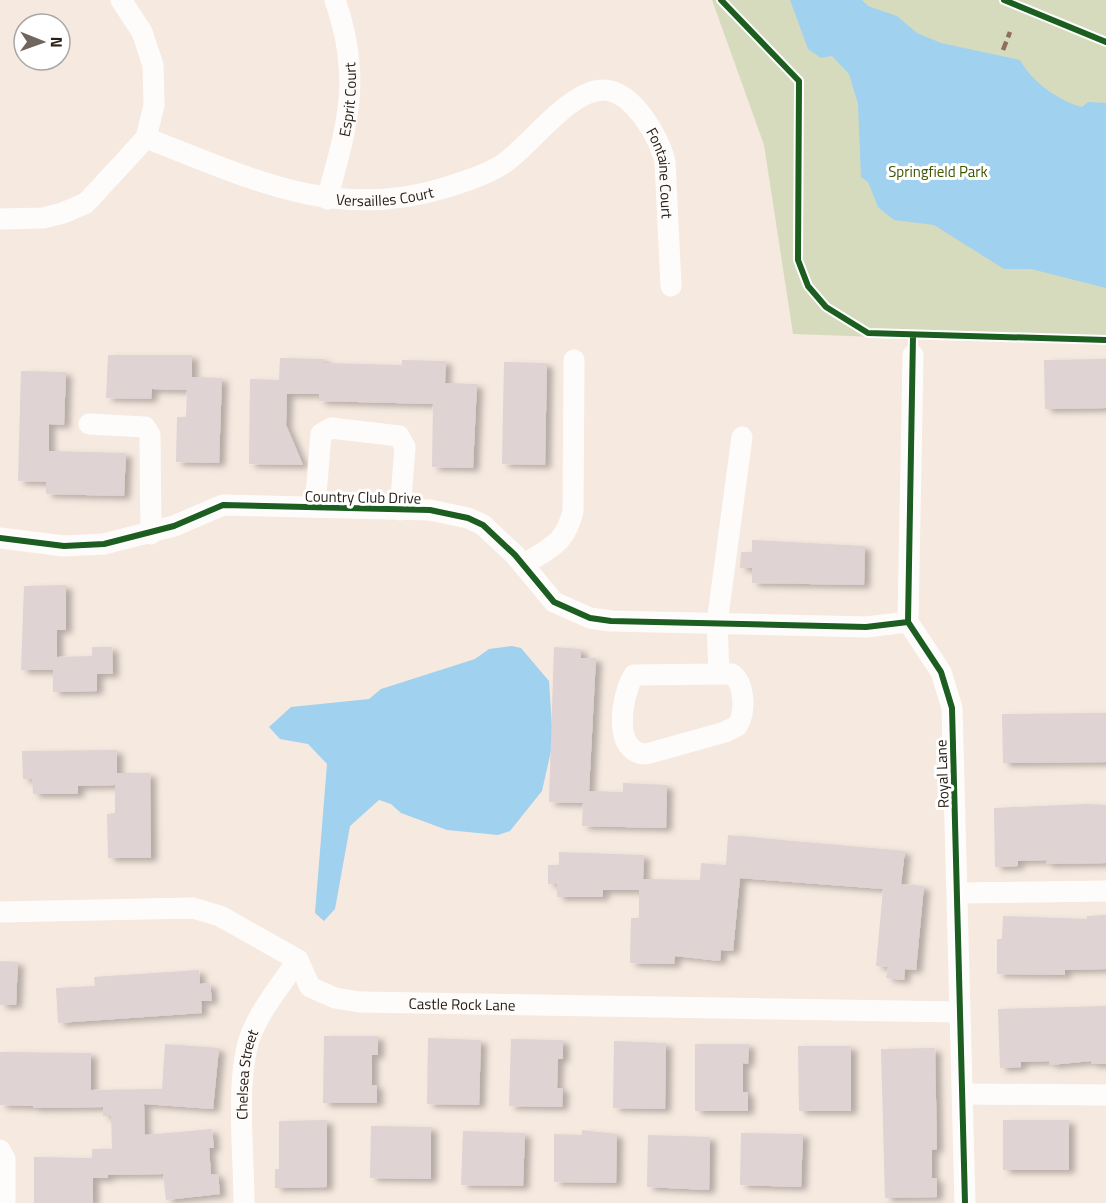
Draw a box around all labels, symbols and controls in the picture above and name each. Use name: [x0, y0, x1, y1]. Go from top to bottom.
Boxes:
north arrow: [12, 12, 72, 72]
text: N: [45, 37, 69, 48]
street label: Esprit Court: [332, 61, 361, 139]
street label: Fontaine Court: [641, 123, 679, 220]
park label: Springfield Park: [888, 160, 988, 183]
street label: Versailles Court: [335, 180, 437, 212]
street label: Country Club Drive: [305, 484, 421, 510]
street label: Royal Lane: [929, 739, 955, 809]
street label: Castle Rock Lane: [409, 991, 516, 1016]
street label: Chelsea Street: [230, 1025, 264, 1120]

